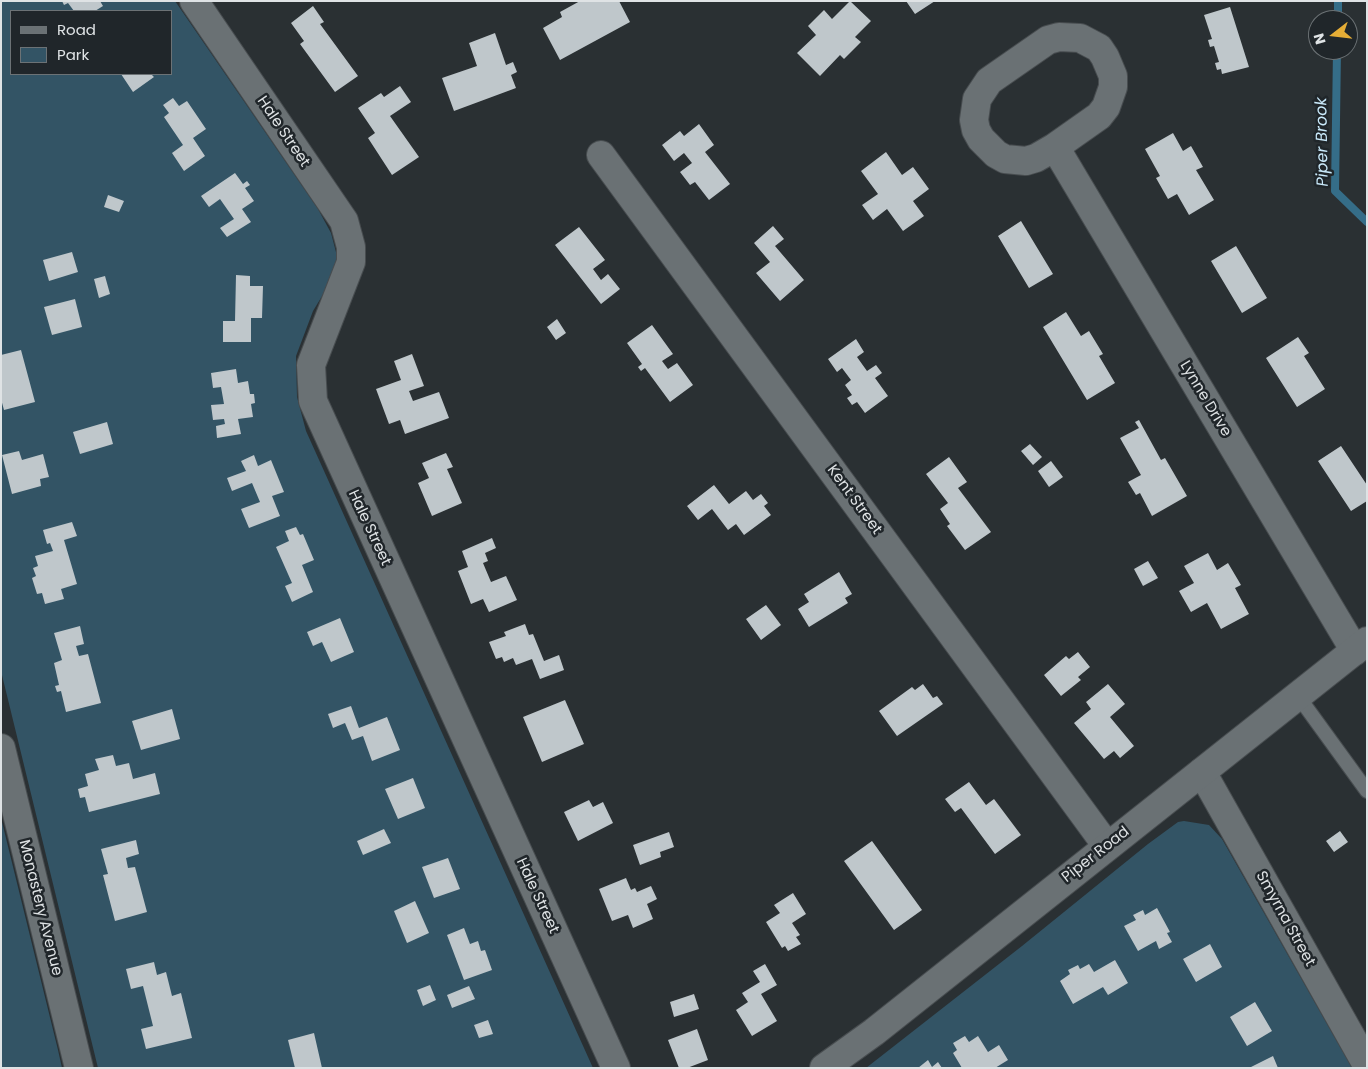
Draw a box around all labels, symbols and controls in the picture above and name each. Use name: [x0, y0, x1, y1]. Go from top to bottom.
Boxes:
legend: [10, 10, 172, 75]
north arrow: [1308, 10, 1358, 60]
text: Road: [57, 19, 96, 40]
text: N: [1308, 31, 1331, 47]
text: Park: [57, 44, 89, 65]
street label: Hale Street: [253, 93, 313, 171]
water label: Piper Brook: [1313, 97, 1333, 187]
street label: Lynne Drive: [1175, 358, 1235, 440]
street label: Kent Street: [823, 462, 885, 538]
street label: Hale Street: [344, 487, 394, 569]
street label: Piper Road: [1059, 823, 1133, 887]
street label: Monastery Avenue: [14, 838, 66, 978]
street label: Hale Street: [512, 855, 562, 937]
street label: Smyrna Street: [1251, 868, 1319, 970]

